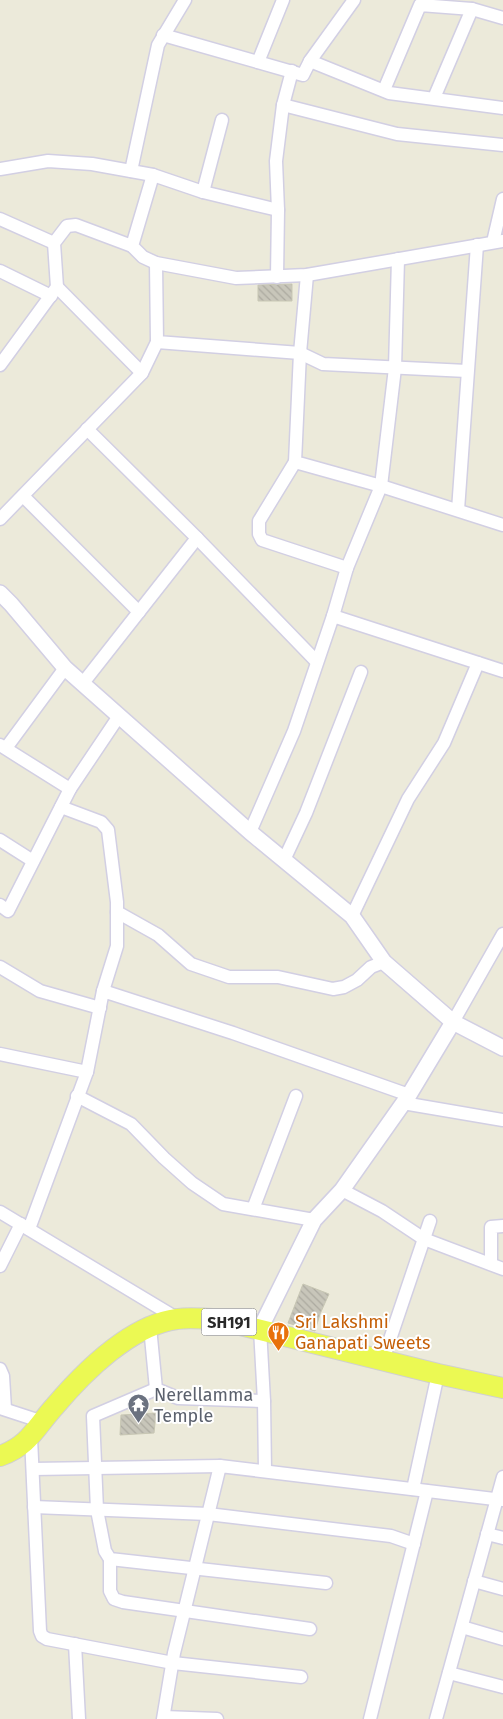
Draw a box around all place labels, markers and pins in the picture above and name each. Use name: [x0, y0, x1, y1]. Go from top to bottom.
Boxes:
place label: Sri Lakshmi Ganapati Sweets: [295, 1311, 430, 1354]
restaurant icon: Sri Lakshmi Ganapati Sweets: [267, 1320, 291, 1351]
place label: Nerellamma Temple: [154, 1384, 253, 1427]
temple icon: Nerellamma Temple: [126, 1393, 150, 1424]

